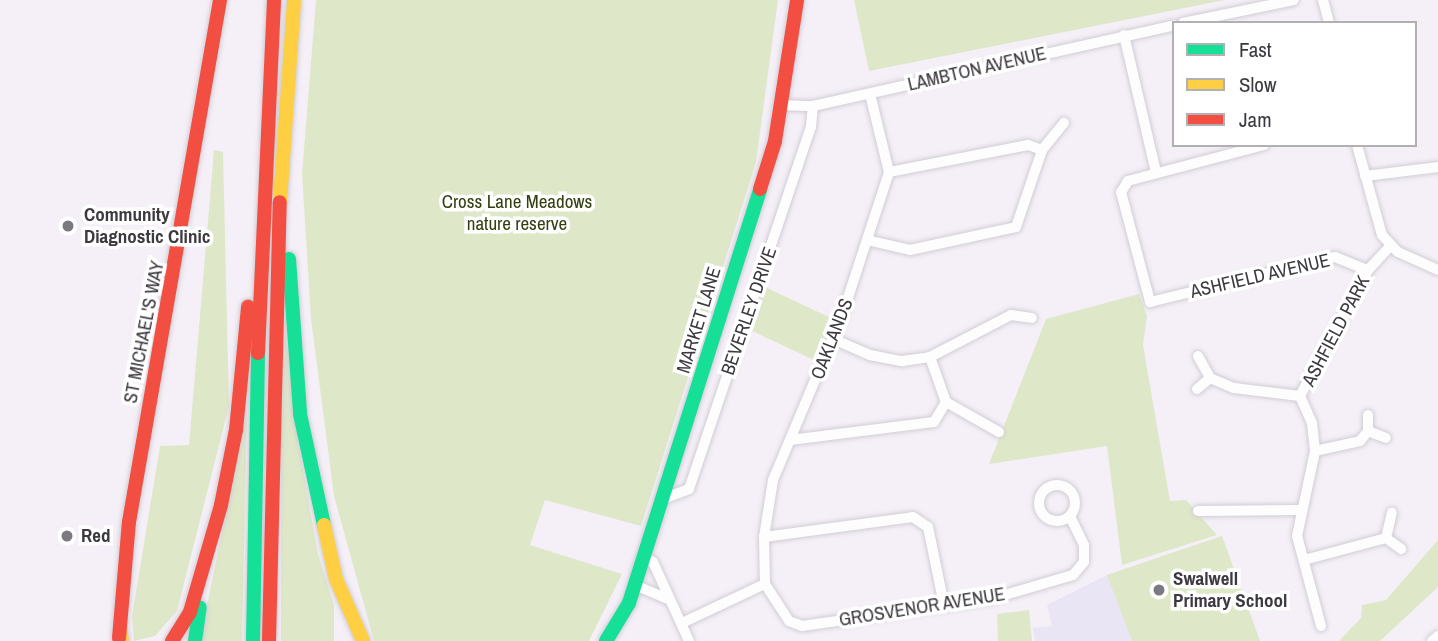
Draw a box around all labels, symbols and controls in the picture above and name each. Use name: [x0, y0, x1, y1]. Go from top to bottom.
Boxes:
legend: [1172, 21, 1417, 147]
text: Fast: [1239, 35, 1272, 64]
street label: LAMBTON AVENUE: [905, 42, 1049, 96]
text: Slow: [1239, 70, 1276, 99]
text: Jam: [1239, 105, 1272, 134]
park label: Cross Lane Meadows nature reserve: [442, 191, 592, 235]
place label: Community Diagnostic Clinic: [84, 204, 210, 248]
marker: Community Diagnostic Clinic: [58, 216, 78, 236]
street label: BEVERLEY DRIVE: [716, 244, 782, 378]
street label: ASHFIELD AVENUE: [1188, 249, 1332, 303]
street label: ST MICHAEL'S WAY: [119, 259, 169, 405]
street label: MARKET LANE: [672, 264, 726, 376]
street label: ASHFIELD PARK: [1297, 272, 1375, 390]
street label: OAKLANDS: [806, 295, 858, 383]
place label: Red: [81, 525, 110, 547]
marker: Red: [59, 528, 75, 544]
place label: Swalwell Primary School: [1173, 568, 1287, 612]
marker: Swalwell Primary School: [1151, 582, 1167, 598]
street label: GROSVENOR AVENUE: [837, 583, 1007, 631]

